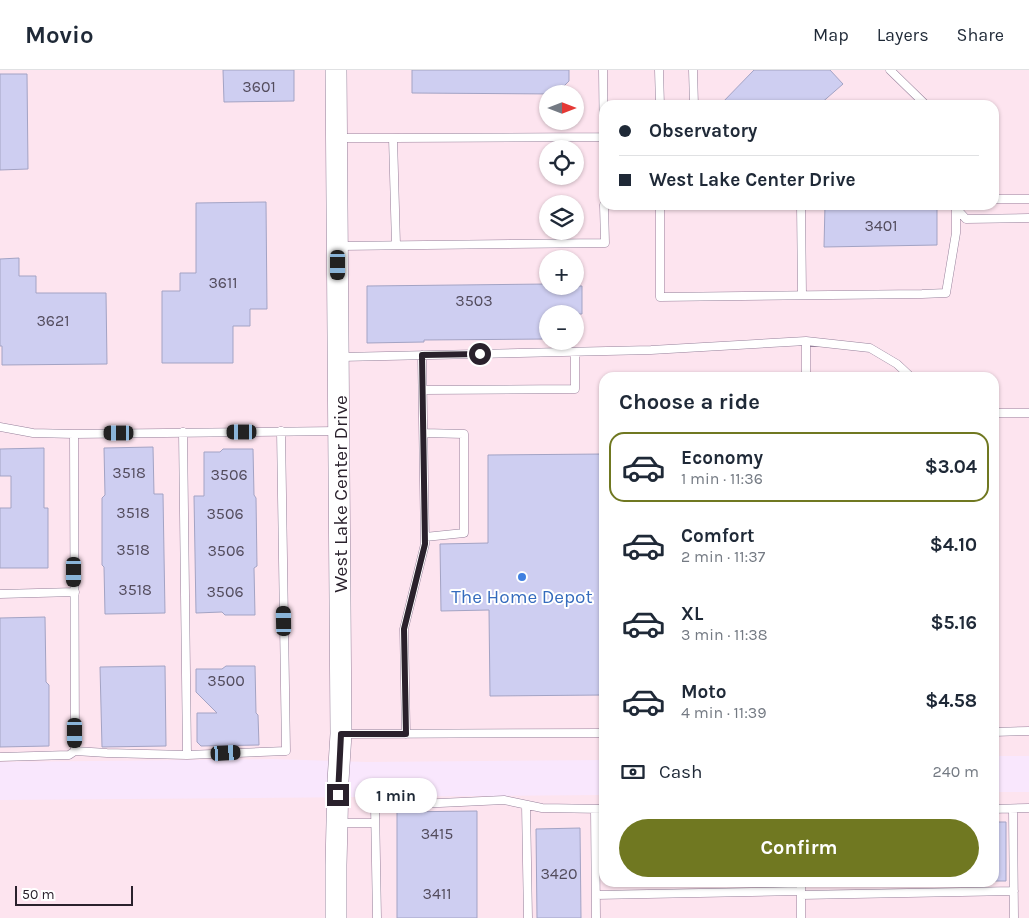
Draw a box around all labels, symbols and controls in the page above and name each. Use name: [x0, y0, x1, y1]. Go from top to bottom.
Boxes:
text: Movio: [25, 21, 94, 49]
text: Map: [813, 24, 849, 46]
text: Layers: [877, 24, 929, 46]
text: Share: [957, 24, 1004, 46]
house number: 3601: [242, 77, 276, 96]
north arrow: [539, 85, 584, 130]
map controls: [539, 85, 584, 350]
text: Observatory: [649, 120, 757, 142]
button: locate: [539, 140, 584, 185]
text: West Lake Center Drive: [649, 169, 856, 191]
button: layers: [539, 195, 584, 240]
house number: 3401: [864, 216, 898, 235]
car: [330, 250, 345, 280]
button: +: [539, 250, 584, 295]
house number: 3611: [208, 273, 238, 292]
house number: 3503: [455, 291, 493, 310]
button: −: [539, 305, 584, 350]
house number: 3621: [36, 311, 70, 330]
route start: [469, 343, 491, 365]
text: Choose a ride: [619, 389, 760, 415]
street label: West Lake Center Drive: [330, 395, 352, 593]
car: [227, 425, 257, 440]
car: [104, 426, 134, 441]
icon: car: [621, 445, 666, 490]
text: Economy: [681, 447, 763, 469]
text: $3.04: [925, 456, 977, 478]
house number: 3518: [112, 463, 146, 482]
house number: 3506: [210, 465, 248, 484]
text: 1 min · 11:36: [681, 469, 763, 488]
house number: 3518: [116, 503, 150, 522]
house number: 3506: [206, 504, 244, 523]
icon: car: [621, 523, 666, 568]
text: Comfort: [681, 525, 755, 547]
text: $4.10: [930, 534, 977, 556]
house number: 3518: [116, 540, 150, 559]
house number: 3506: [207, 541, 245, 560]
text: 2 min · 11:37: [681, 547, 765, 566]
car: [66, 557, 81, 587]
marker: The Home Depot: [516, 571, 528, 583]
house number: 3518: [118, 580, 152, 599]
house number: 3506: [206, 582, 244, 601]
place label: The Home Depot: [451, 586, 593, 608]
icon: car: [621, 601, 666, 646]
text: XL: [681, 603, 703, 625]
car: [276, 606, 291, 636]
text: $5.16: [930, 612, 977, 634]
text: 3 min · 11:38: [681, 625, 768, 644]
house number: 3500: [207, 671, 245, 690]
icon: car: [621, 679, 666, 724]
text: Moto: [681, 681, 727, 703]
text: $4.58: [925, 690, 977, 712]
text: 4 min · 11:39: [681, 703, 767, 722]
car: [67, 718, 82, 748]
car: [210, 745, 241, 761]
icon: cash: [619, 758, 647, 786]
text: Cash: [659, 761, 703, 783]
text: 240 m: [933, 762, 979, 781]
callout: 1 min: [356, 778, 438, 812]
route end: [327, 784, 349, 806]
text: 1 min: [376, 786, 416, 805]
button: Confirm: [619, 819, 979, 877]
house number: 3415: [421, 824, 453, 843]
house number: 3420: [540, 864, 578, 883]
scale bar: [15, 883, 132, 906]
house number: 3411: [423, 884, 451, 903]
text: 50 m: [22, 886, 55, 903]

